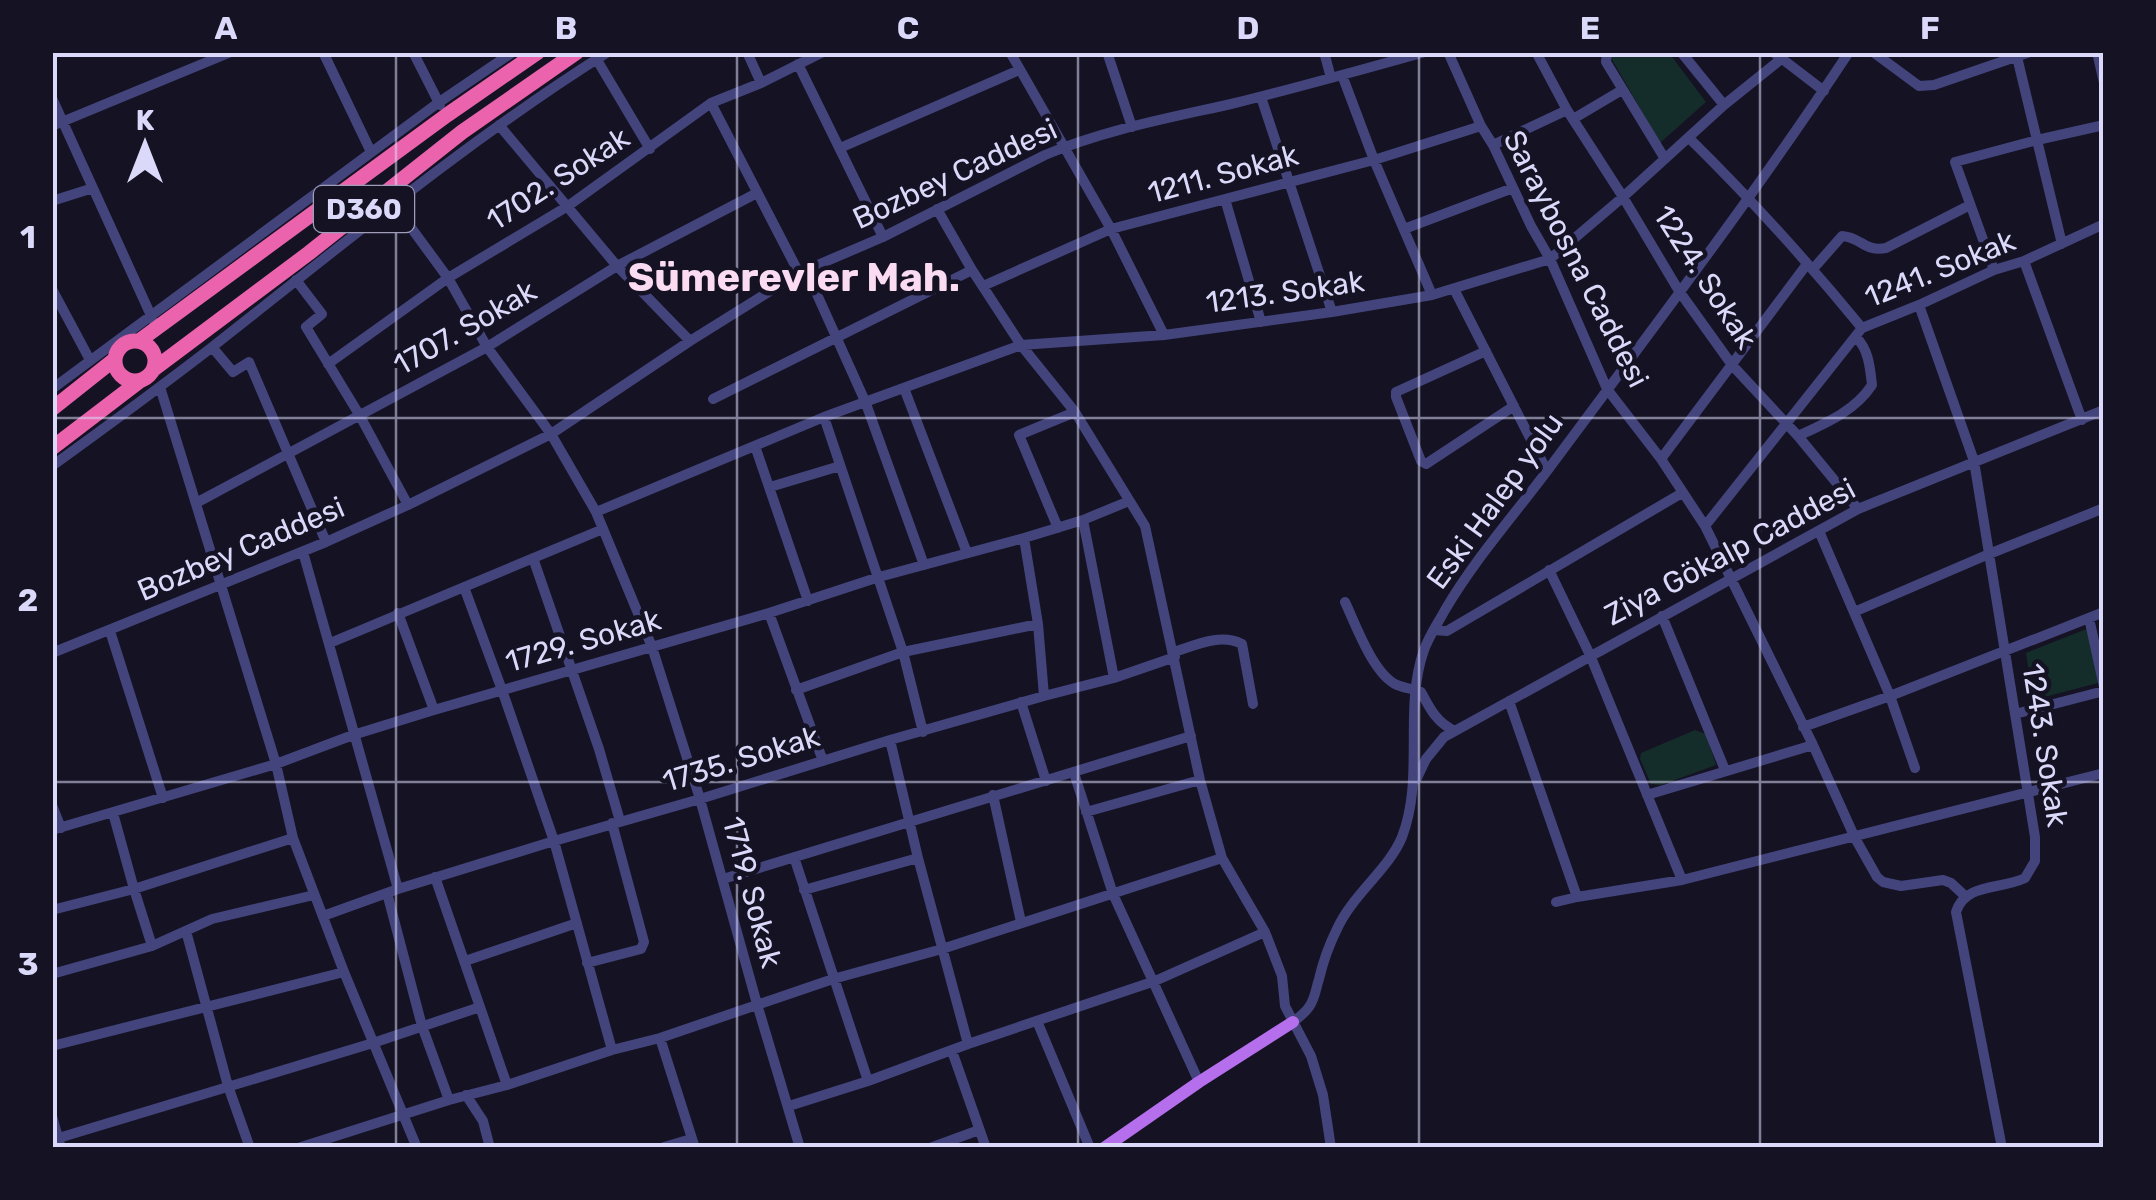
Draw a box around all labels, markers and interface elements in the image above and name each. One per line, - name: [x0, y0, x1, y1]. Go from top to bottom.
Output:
- text: A: [215, 9, 238, 47]
- text: B: [555, 9, 577, 47]
- text: C: [897, 9, 919, 47]
- text: D: [1237, 9, 1259, 47]
- text: E: [1580, 9, 1600, 47]
- text: F: [1920, 9, 1940, 47]
- north arrow: [95, 95, 195, 195]
- text: K: [136, 104, 155, 137]
- street label: Bozbey Caddesi: [847, 111, 1063, 237]
- street label: 1702. Sokak: [480, 119, 637, 238]
- street label: Saraybosna Caddesi: [1496, 125, 1656, 393]
- street label: 1211. Sokak: [1144, 137, 1303, 211]
- road number: D360: [314, 186, 414, 232]
- street label: 1224. Sokak: [1645, 198, 1765, 356]
- text: 1: [20, 218, 36, 256]
- street label: 1241. Sokak: [1860, 222, 2021, 315]
- district label: Sümerevler Mah.: [628, 254, 960, 301]
- street label: 1213. Sokak: [1204, 263, 1367, 321]
- street label: 1707. Sokak: [387, 272, 543, 383]
- street label: Eski Halep yolu: [1419, 406, 1571, 596]
- street label: Ziya Gökalp Caddesi: [1599, 471, 1861, 633]
- street label: Bozbey Caddesi: [132, 489, 350, 609]
- text: 2: [18, 581, 38, 619]
- street label: 1729. Sokak: [501, 602, 665, 680]
- street label: 1243. Sokak: [2014, 661, 2076, 830]
- street label: 1735. Sokak: [658, 718, 824, 800]
- street label: 1719. Sokak: [715, 813, 790, 972]
- text: 3: [17, 945, 39, 983]

